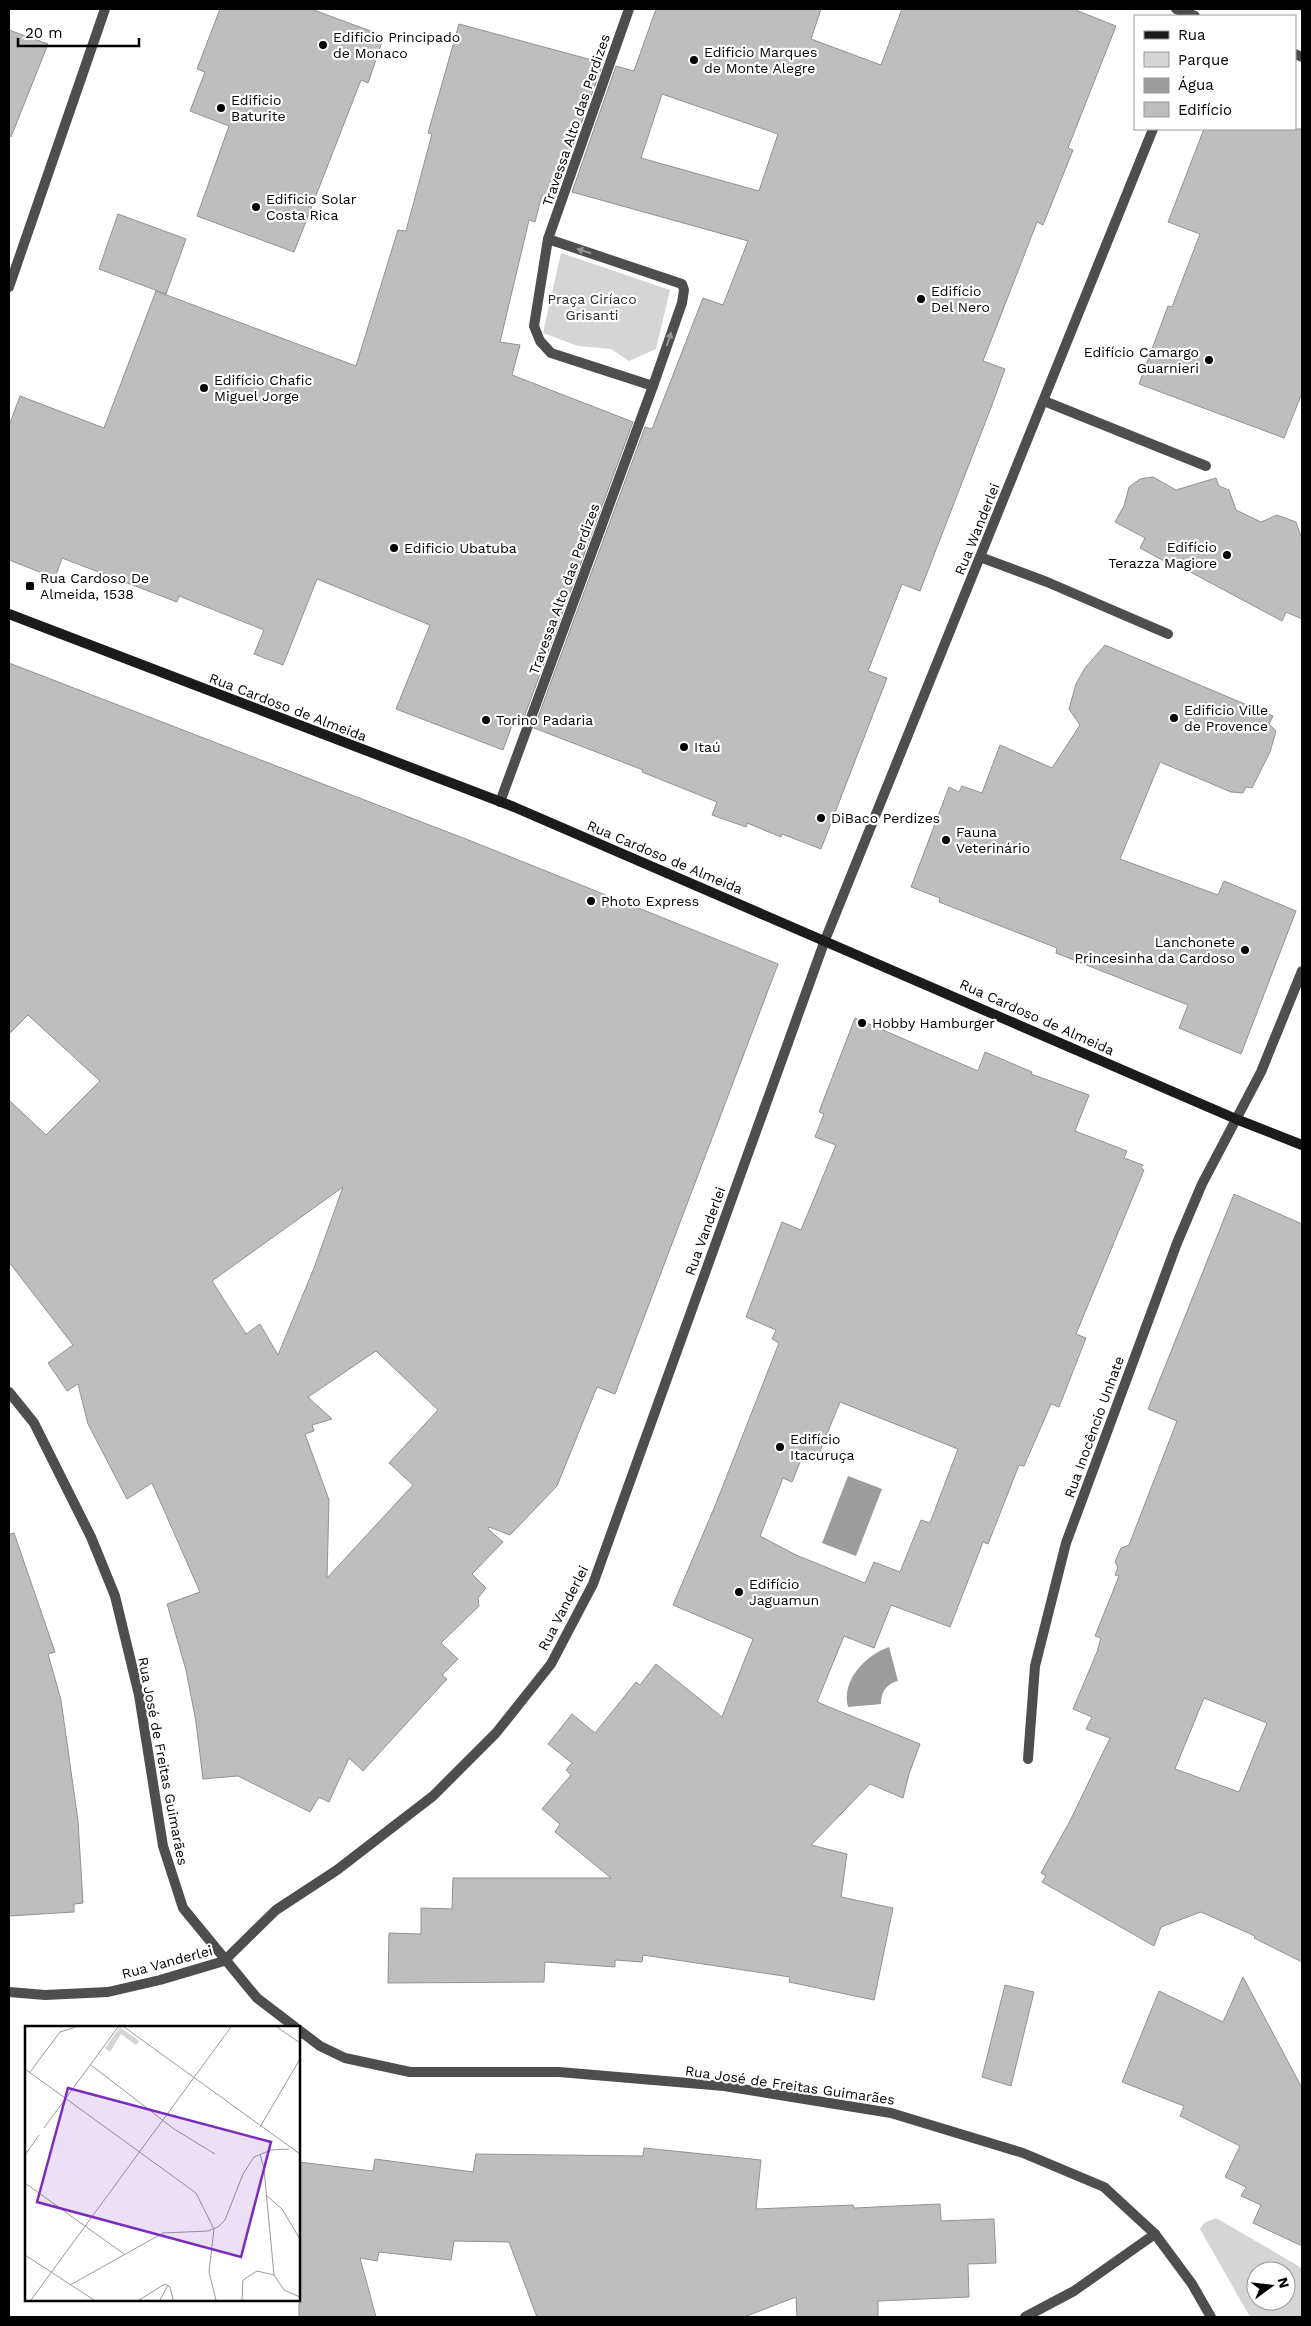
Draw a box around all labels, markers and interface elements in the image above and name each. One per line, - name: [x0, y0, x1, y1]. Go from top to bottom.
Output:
- scale bar: [18, 15, 139, 47]
- legend: [1134, 15, 1296, 130]
- text: 20 m: [25, 24, 63, 42]
- text: Rua: [1178, 26, 1206, 44]
- place label: Edificio Principado de Monaco: [333, 29, 460, 61]
- street label: Travessa Alto das Perdizes: [539, 32, 613, 208]
- marker: Edificio Principado de Monaco: [317, 39, 329, 51]
- place label: Edificio Marques de Monte Alegre: [704, 44, 817, 76]
- text: Parque: [1178, 51, 1229, 69]
- marker: Edificio Marques de Monte Alegre: [688, 54, 700, 66]
- text: Água: [1178, 76, 1214, 94]
- place label: Edificio Baturite: [231, 92, 286, 124]
- text: Edifício: [1178, 101, 1232, 119]
- marker: Edificio Baturite: [215, 102, 227, 114]
- place label: Edificio Solar Costa Rica: [266, 191, 357, 223]
- marker: Edificio Solar Costa Rica: [250, 201, 262, 213]
- one-way arrow: [576, 246, 591, 254]
- place label: Edifício Del Nero: [931, 283, 990, 315]
- park label: Praça Ciríaco Grisanti: [547, 291, 637, 323]
- marker: Edifício Del Nero: [915, 293, 927, 305]
- one-way arrow: [666, 332, 673, 347]
- place label: Edifício Camargo Guarnieri: [1084, 344, 1199, 376]
- marker: Edifício Camargo Guarnieri: [1203, 354, 1215, 366]
- place label: Edifício Chafic Miguel Jorge: [214, 372, 312, 404]
- marker: Edifício Chafic Miguel Jorge: [198, 382, 210, 394]
- street label: Rua Wanderlei: [951, 481, 1003, 577]
- street label: Travessa Alto das Perdizes: [526, 501, 602, 677]
- place label: Edifício Terazza Magiore: [1108, 539, 1217, 571]
- place label: Edificio Ubatuba: [404, 540, 517, 556]
- marker: Edificio Ubatuba: [388, 542, 400, 554]
- marker: Edifício Terazza Magiore: [1221, 549, 1233, 561]
- place label: Rua Cardoso De Almeida, 1538: [40, 570, 149, 602]
- marker: Rua Cardoso De Almeida, 1538: [24, 580, 36, 592]
- street label: Rua Cardoso de Almeida: [207, 670, 369, 744]
- place label: Edificio Ville de Provence: [1184, 702, 1268, 734]
- place label: Torino Padaria: [496, 712, 593, 728]
- marker: Edificio Ville de Provence: [1168, 712, 1180, 724]
- marker: Torino Padaria: [480, 714, 492, 726]
- place label: Itaú: [694, 739, 721, 755]
- marker: Itaú: [678, 741, 690, 753]
- place label: DiBaco Perdizes: [831, 810, 940, 826]
- marker: DiBaco Perdizes: [815, 812, 827, 824]
- street label: Rua Cardoso de Almeida: [585, 817, 745, 897]
- place label: Fauna Veterinário: [956, 824, 1030, 856]
- marker: Fauna Veterinário: [940, 834, 952, 846]
- place label: Photo Express: [601, 893, 699, 909]
- marker: Photo Express: [585, 895, 597, 907]
- place label: Lanchonete Princesinha da Cardoso: [1075, 934, 1235, 966]
- marker: Lanchonete Princesinha da Cardoso: [1239, 944, 1251, 956]
- street label: Rua Cardoso de Almeida: [957, 976, 1117, 1058]
- place label: Hobby Hamburger: [872, 1015, 995, 1031]
- marker: Hobby Hamburger: [856, 1017, 868, 1029]
- street label: Rua Vanderlei: [682, 1184, 728, 1278]
- street label: Rua Inocêncio Unhate: [1061, 1354, 1127, 1500]
- place label: Edifício Itacuruça: [790, 1431, 855, 1463]
- marker: Edifício Itacuruça: [774, 1441, 786, 1453]
- street label: Rua Vanderlei: [535, 1563, 591, 1653]
- place label: Edifício Jaguamun: [749, 1576, 819, 1608]
- marker: Edifício Jaguamun: [733, 1586, 745, 1598]
- street label: Rua José de Freitas Guimarães: [135, 1656, 191, 1866]
- street label: Rua Vanderlei: [120, 1942, 214, 1982]
- inset map: [25, 2026, 300, 2301]
- street label: Rua José de Freitas Guimarães: [684, 2062, 896, 2108]
- north arrow: [1246, 2261, 1296, 2311]
- text: N: [1274, 2276, 1293, 2290]

